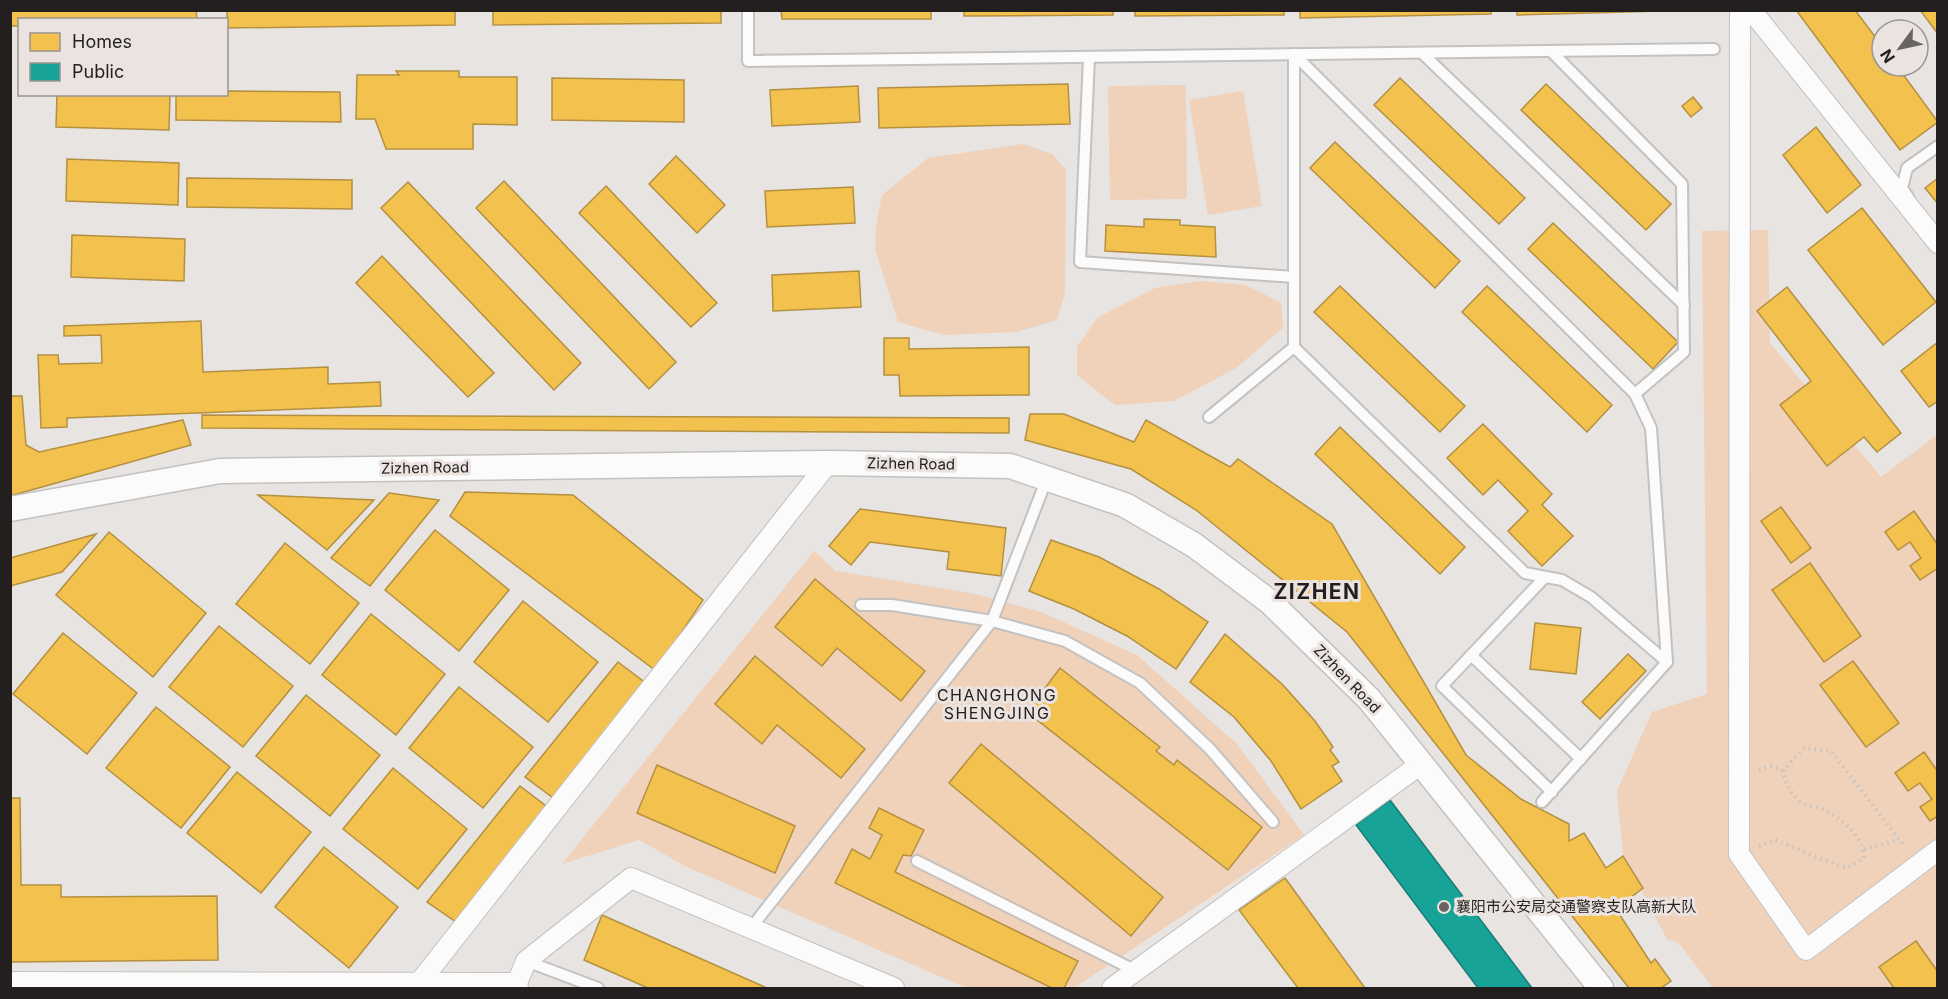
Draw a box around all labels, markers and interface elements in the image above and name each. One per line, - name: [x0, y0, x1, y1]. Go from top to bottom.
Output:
- legend: [18, 18, 228, 96]
- north arrow: [1870, 18, 1930, 78]
- text: Homes: [72, 31, 132, 52]
- text: N: [1876, 46, 1899, 67]
- text: Public: [72, 61, 124, 82]
- street label: Zizhen Road: [867, 453, 955, 474]
- street label: Zizhen Road: [381, 457, 469, 478]
- district label: ZIZHEN: [1273, 579, 1361, 604]
- street label: Zizhen Road: [1310, 640, 1385, 717]
- district label: CHANGHONG SHENGJING: [937, 685, 1057, 723]
- place label: 襄阳市公安局交通警察支队高新大队: [1456, 897, 1696, 916]
- marker: 襄阳市公安局交通警察支队高新大队: [1437, 900, 1451, 914]

